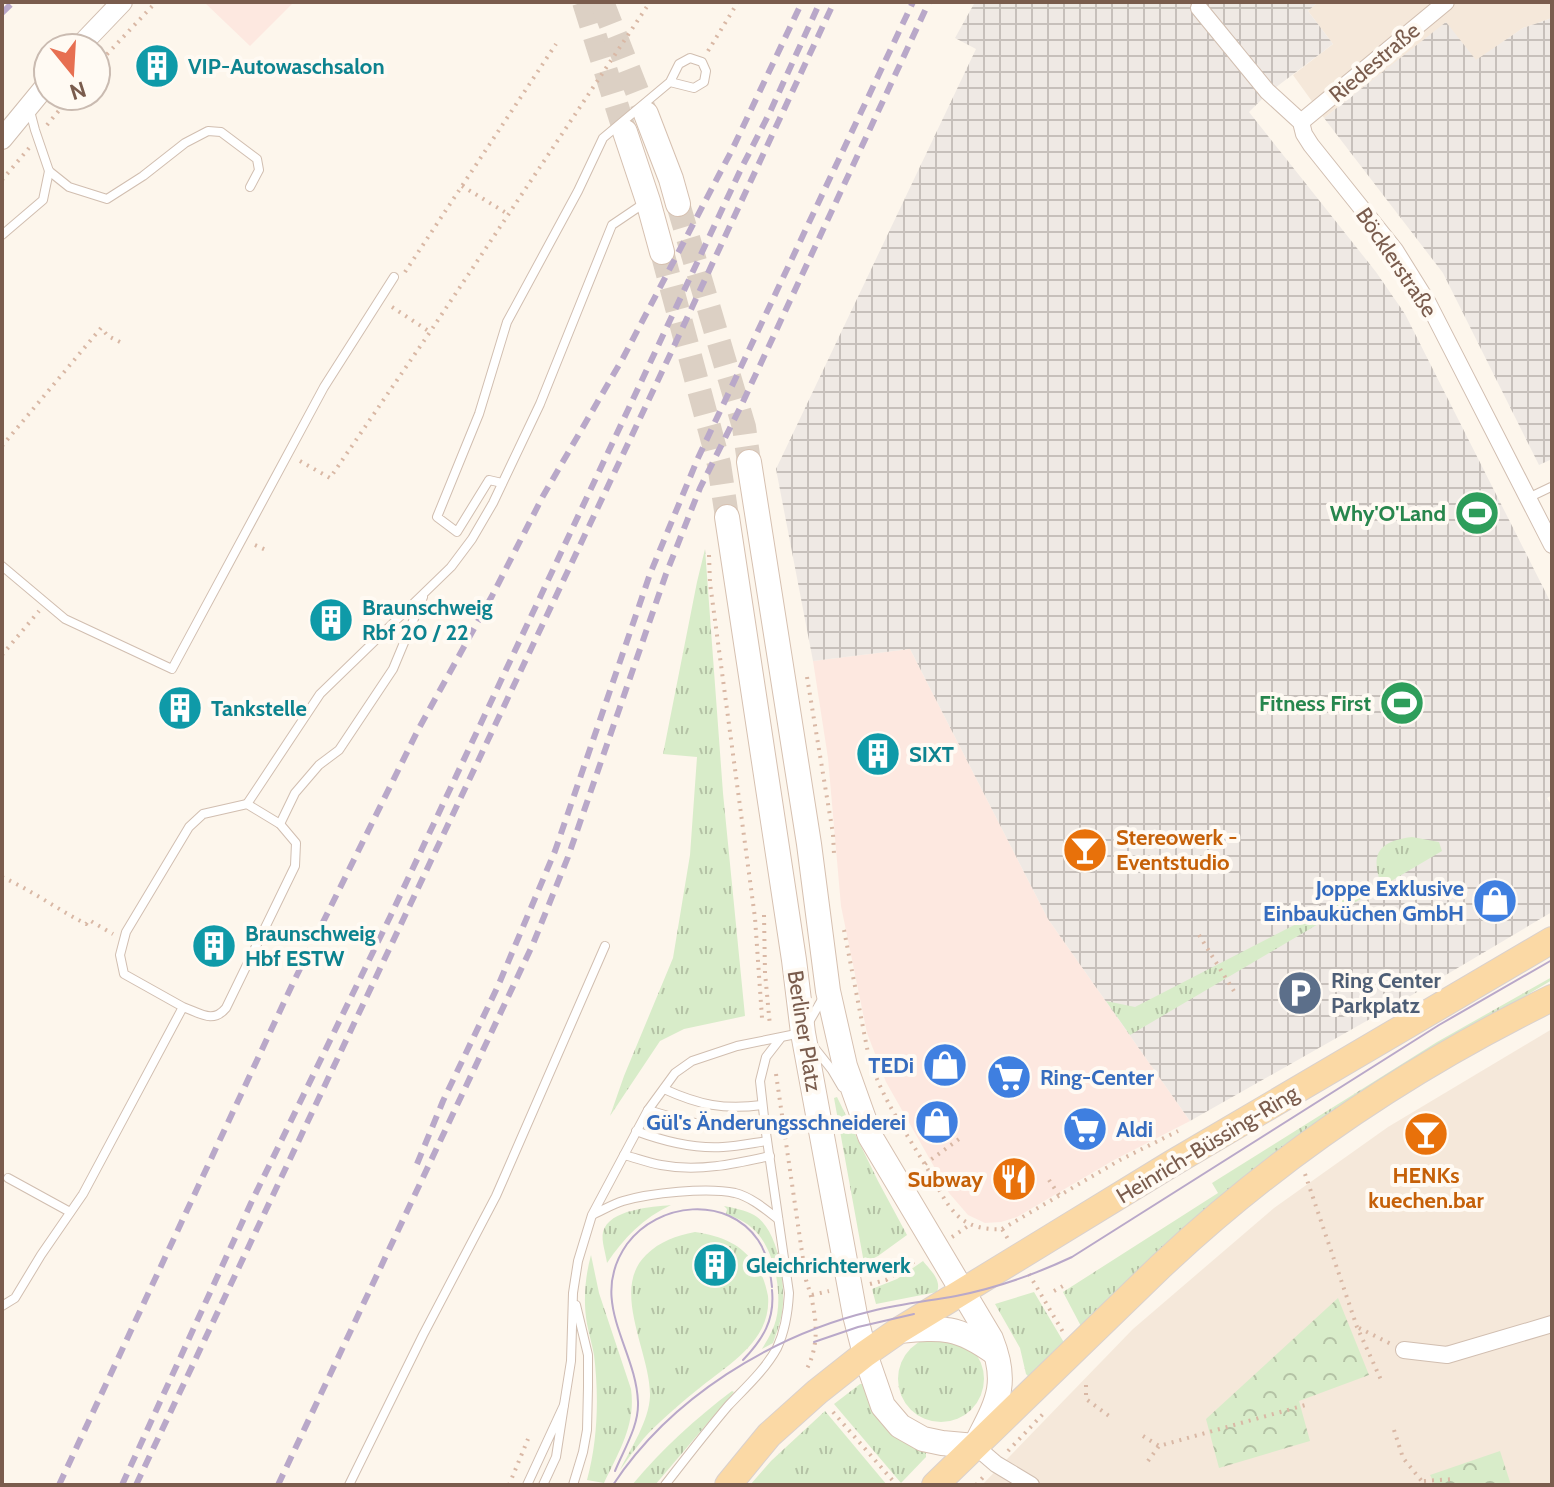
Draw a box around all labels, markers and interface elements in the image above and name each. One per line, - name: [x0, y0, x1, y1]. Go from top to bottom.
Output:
- street label: Riedestraße: [1323, 17, 1425, 108]
- north arrow: [32, 32, 112, 112]
- building icon: VIP-Autowaschsalon: [133, 42, 181, 90]
- place label: VIP-Autowaschsalon: [188, 53, 385, 80]
- text: N: [66, 75, 90, 106]
- street label: Böcklerstraße: [1350, 202, 1443, 322]
- sports icon: Why'O'Land: [1453, 489, 1501, 537]
- place label: Why'O'Land: [1330, 500, 1446, 527]
- place label: Braunschweig Rbf 20 / 22: [362, 594, 493, 646]
- building icon: Braunschweig Rbf 20 / 22: [307, 596, 355, 644]
- sports icon: Fitness First: [1378, 679, 1426, 727]
- building icon: Tankstelle: [156, 684, 204, 732]
- place label: Fitness First: [1259, 690, 1371, 717]
- place label: Tankstelle: [211, 695, 307, 722]
- building icon: SIXT: [854, 730, 902, 778]
- place label: SIXT: [909, 741, 954, 768]
- place label: Stereowerk - Eventstudio: [1116, 824, 1237, 876]
- bar icon: Stereowerk - Eventstudio: [1061, 826, 1109, 874]
- place label: Joppe Exklusive Einbauküchen GmbH: [1263, 875, 1464, 927]
- shop icon: Joppe Exklusive Einbauküchen GmbH: [1471, 877, 1519, 925]
- place label: Braunschweig Hbf ESTW: [245, 920, 376, 972]
- building icon: Braunschweig Hbf ESTW: [190, 922, 238, 970]
- place label: Ring Center Parkplatz: [1331, 967, 1441, 1019]
- street label: Berliner Platz: [782, 968, 827, 1094]
- parking icon: Ring Center Parkplatz: [1276, 969, 1324, 1017]
- shop icon: TEDi: [921, 1041, 969, 1089]
- place label: TEDi: [868, 1052, 914, 1079]
- supermarket icon: Ring-Center: [985, 1053, 1033, 1101]
- place label: Ring-Center: [1040, 1064, 1155, 1091]
- street label: Heinrich-Büssing-Ring: [1111, 1079, 1304, 1209]
- shop icon: Gül's Änderungsschneiderei: [913, 1098, 961, 1146]
- supermarket icon: Aldi: [1061, 1105, 1109, 1153]
- place label: Gül's Änderungsschneiderei: [646, 1109, 906, 1136]
- bar icon: HENKs kuechen.bar: [1402, 1110, 1450, 1158]
- place label: Aldi: [1116, 1116, 1153, 1143]
- restaurant icon: Subway: [990, 1155, 1038, 1203]
- place label: HENKs kuechen.bar: [1368, 1162, 1484, 1214]
- place label: Subway: [908, 1166, 983, 1193]
- building icon: Gleichrichterwerk: [691, 1241, 739, 1289]
- place label: Gleichrichterwerk: [746, 1252, 911, 1279]

